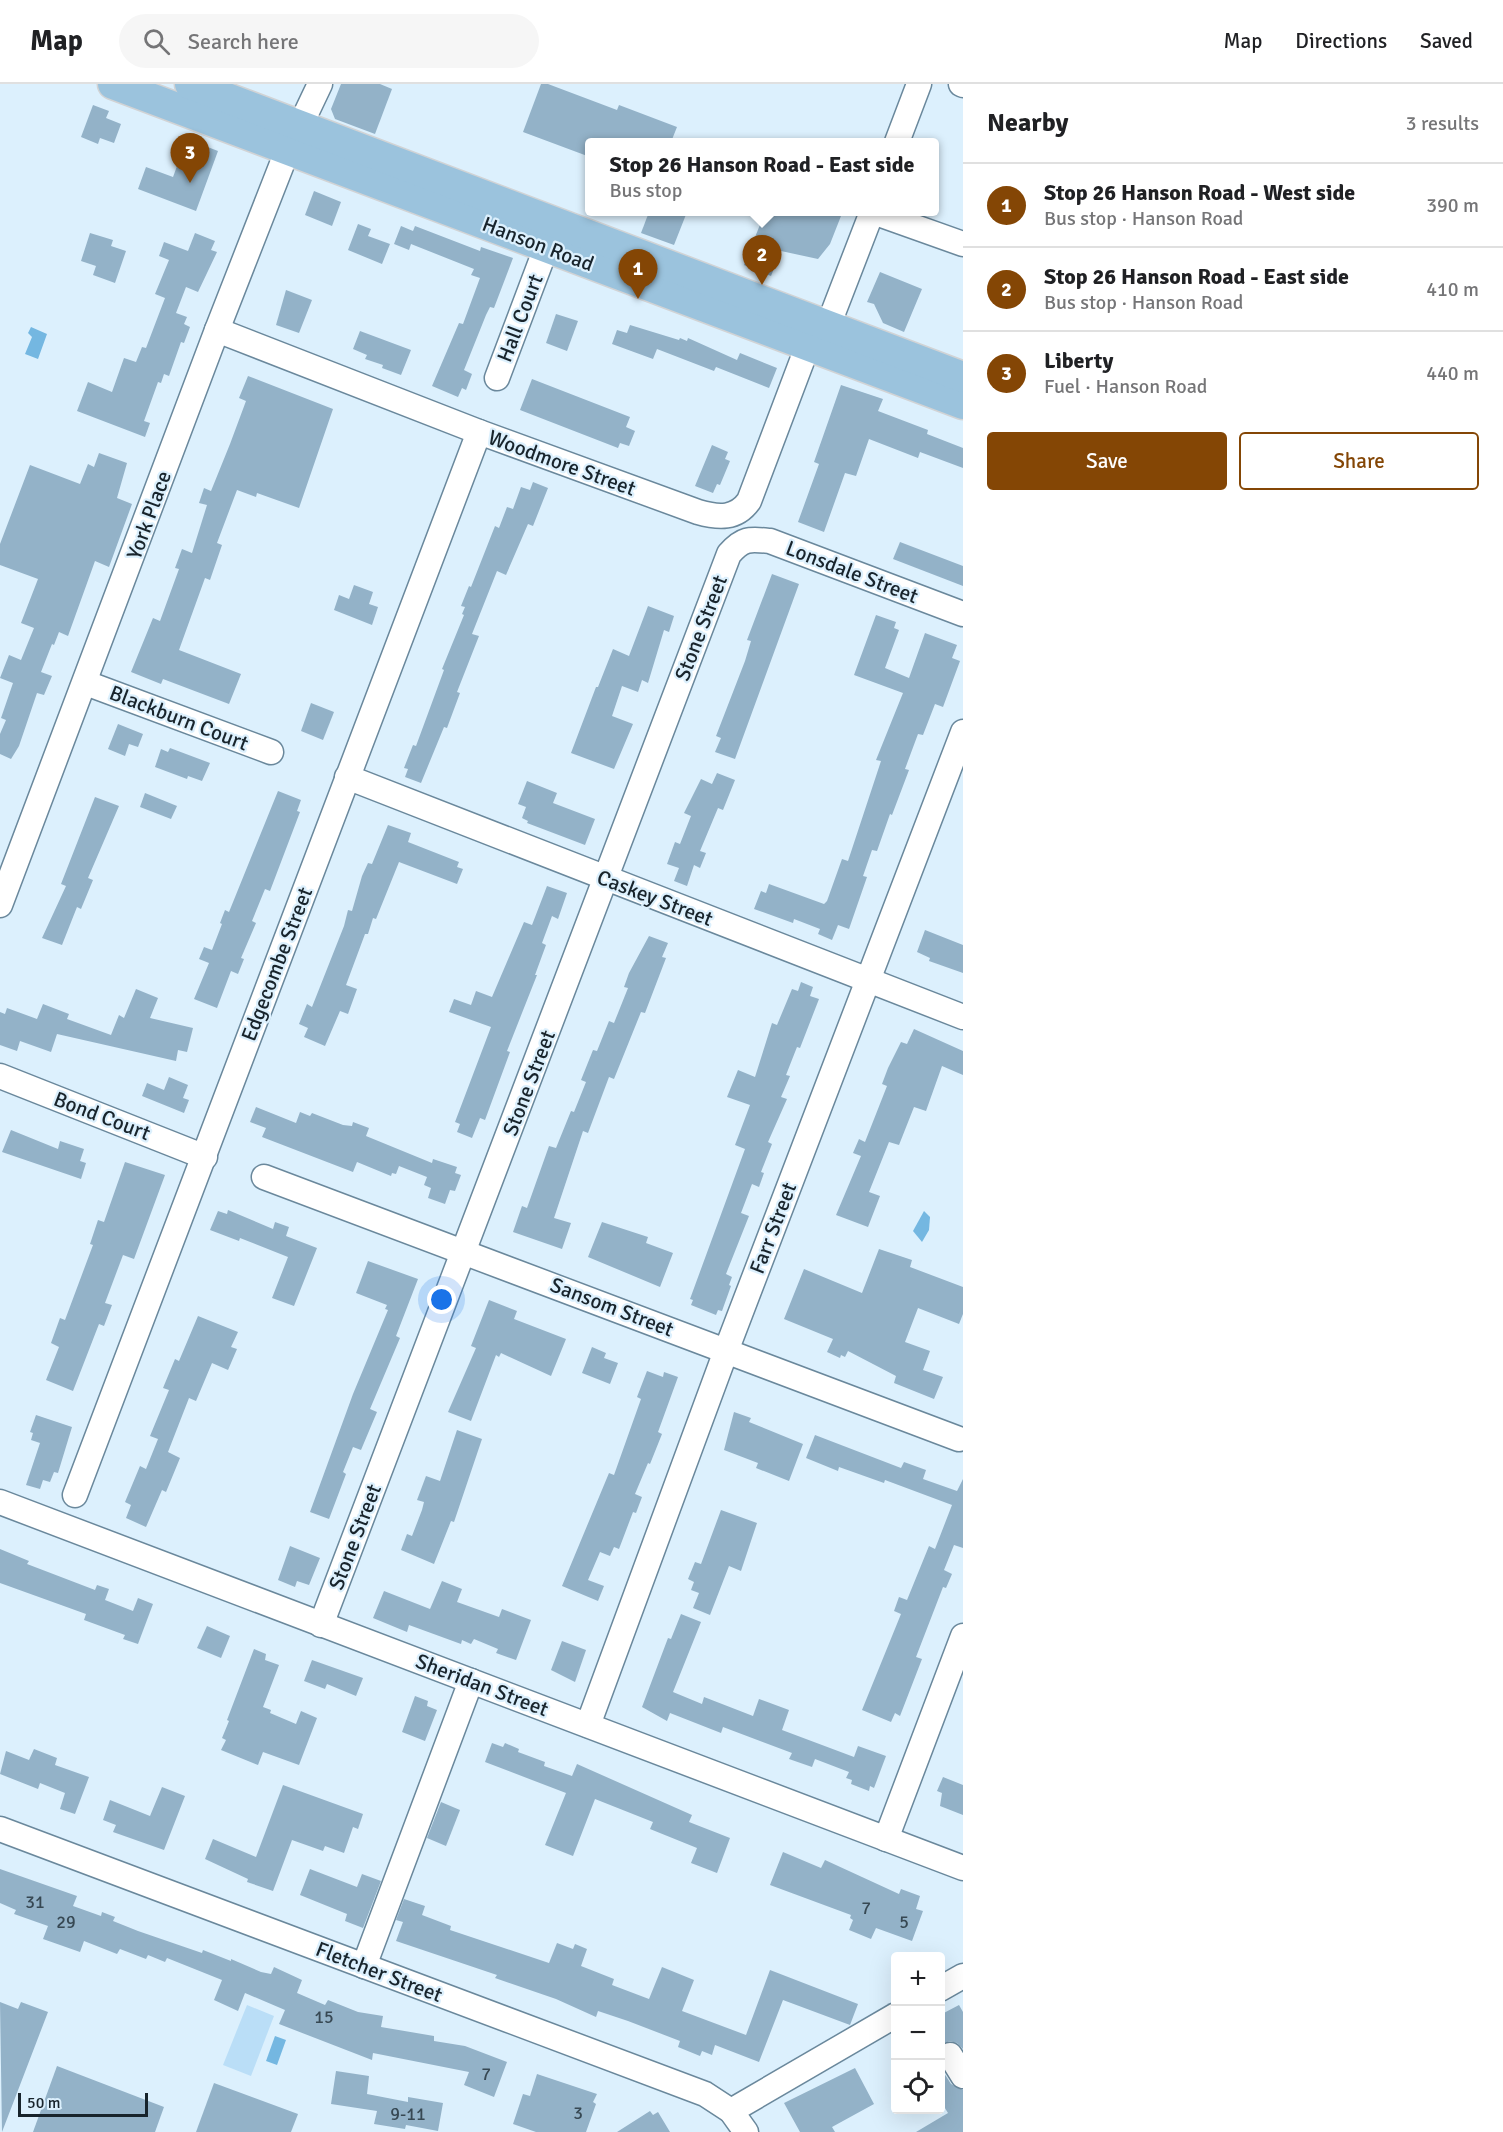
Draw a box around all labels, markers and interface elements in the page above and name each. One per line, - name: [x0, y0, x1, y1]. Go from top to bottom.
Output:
- search box: [119, 14, 539, 68]
- text: Map: [30, 24, 83, 58]
- icon: search: [140, 25, 173, 58]
- text: Search here: [188, 28, 299, 55]
- text: Map: [1224, 28, 1262, 54]
- text: Directions: [1295, 28, 1387, 54]
- text: Saved: [1420, 28, 1473, 54]
- text: Nearby: [987, 107, 1068, 139]
- text: 3 results: [1406, 111, 1479, 136]
- pin: 3: [170, 134, 210, 183]
- popup: [585, 138, 939, 216]
- text: Stop 26 Hanson Road - East side: [609, 151, 915, 178]
- text: Bus stop: [609, 178, 682, 203]
- text: Stop 26 Hanson Road - West side: [1044, 179, 1355, 206]
- text: 1: [1001, 193, 1012, 218]
- text: 390 m: [1426, 193, 1479, 218]
- text: Bus stop · Hanson Road: [1044, 206, 1243, 231]
- street label: Hanson Road: [479, 211, 597, 277]
- pin: 2: [742, 236, 782, 285]
- pin: 1: [618, 250, 658, 299]
- text: Stop 26 Hanson Road - East side: [1044, 263, 1349, 290]
- street label: Hall Court: [491, 270, 549, 366]
- text: 2: [1001, 277, 1012, 302]
- text: 410 m: [1426, 277, 1479, 302]
- text: Bus stop · Hanson Road: [1044, 290, 1243, 315]
- text: Liberty: [1044, 347, 1113, 374]
- text: 3: [1001, 361, 1012, 386]
- text: 440 m: [1426, 361, 1479, 386]
- text: Fuel · Hanson Road: [1044, 374, 1207, 399]
- street label: Woodmore Street: [485, 424, 639, 502]
- button: Save: [987, 432, 1227, 490]
- button: Share: [1239, 432, 1479, 490]
- street label: York Place: [121, 467, 177, 563]
- street label: Lonsdale Street: [782, 535, 922, 609]
- street label: Stone Street: [669, 572, 733, 684]
- street label: Blackburn Court: [106, 680, 252, 756]
- street label: Caskey Street: [593, 864, 717, 932]
- street label: Edgecombe Street: [236, 883, 318, 1045]
- street label: Stone Street: [497, 1027, 561, 1139]
- street label: Bond Court: [50, 1086, 154, 1146]
- street label: Farr Street: [744, 1179, 802, 1277]
- street label: Sansom Street: [547, 1272, 677, 1342]
- your location: [427, 1285, 456, 1314]
- street label: Stone Street: [323, 1481, 387, 1593]
- street label: Sheridan Street: [412, 1648, 552, 1722]
- house number: 31: [25, 1891, 45, 1913]
- house number: 7: [861, 1897, 871, 1919]
- house number: 29: [56, 1911, 76, 1933]
- house number: 5: [899, 1911, 909, 1933]
- street label: Fletcher Street: [312, 1936, 446, 2008]
- map controls: [891, 1952, 945, 2114]
- button: +: [891, 1952, 945, 2006]
- house number: 15: [314, 2006, 334, 2028]
- button: −: [891, 2006, 945, 2060]
- button: locate: [891, 2060, 945, 2114]
- house number: 7: [481, 2063, 491, 2085]
- scale bar: [18, 2090, 148, 2118]
- text: 50 m: [27, 2093, 61, 2113]
- house number: 3: [573, 2102, 583, 2124]
- house number: 9-11: [390, 2103, 426, 2125]

